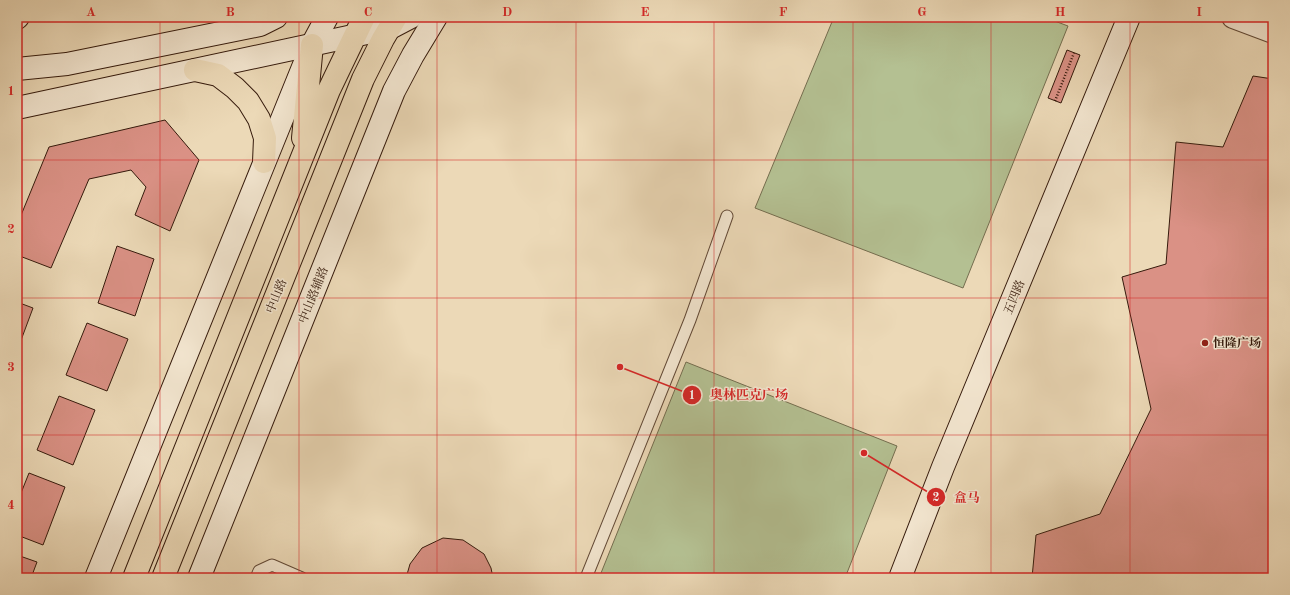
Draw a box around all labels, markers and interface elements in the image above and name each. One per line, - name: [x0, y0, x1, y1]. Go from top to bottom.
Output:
- text: A: [86, 6, 96, 19]
- text: B: [225, 6, 235, 19]
- text: C: [364, 6, 372, 19]
- text: D: [502, 6, 512, 19]
- text: E: [641, 6, 650, 19]
- text: F: [779, 6, 788, 19]
- text: G: [917, 6, 927, 19]
- text: H: [1055, 6, 1066, 19]
- text: I: [1196, 6, 1202, 19]
- text: 1: [7, 85, 15, 98]
- text: 2: [7, 223, 15, 236]
- street label: 中山路辅路: [295, 265, 331, 325]
- street label: 中山路: [263, 277, 289, 315]
- street label: 五四路: [1001, 278, 1027, 316]
- place label: 恒隆广场: [1213, 336, 1261, 350]
- marker: 恒隆广场: [1200, 338, 1210, 348]
- text: 3: [7, 361, 15, 374]
- callout: 奥林匹克广场: [682, 382, 796, 407]
- text: 奥林匹克广场: [710, 387, 788, 402]
- text: 1: [689, 390, 695, 402]
- callout: 盒马: [926, 484, 988, 509]
- text: 盒马: [954, 490, 980, 505]
- text: 2: [933, 492, 940, 504]
- text: 4: [7, 499, 15, 512]

